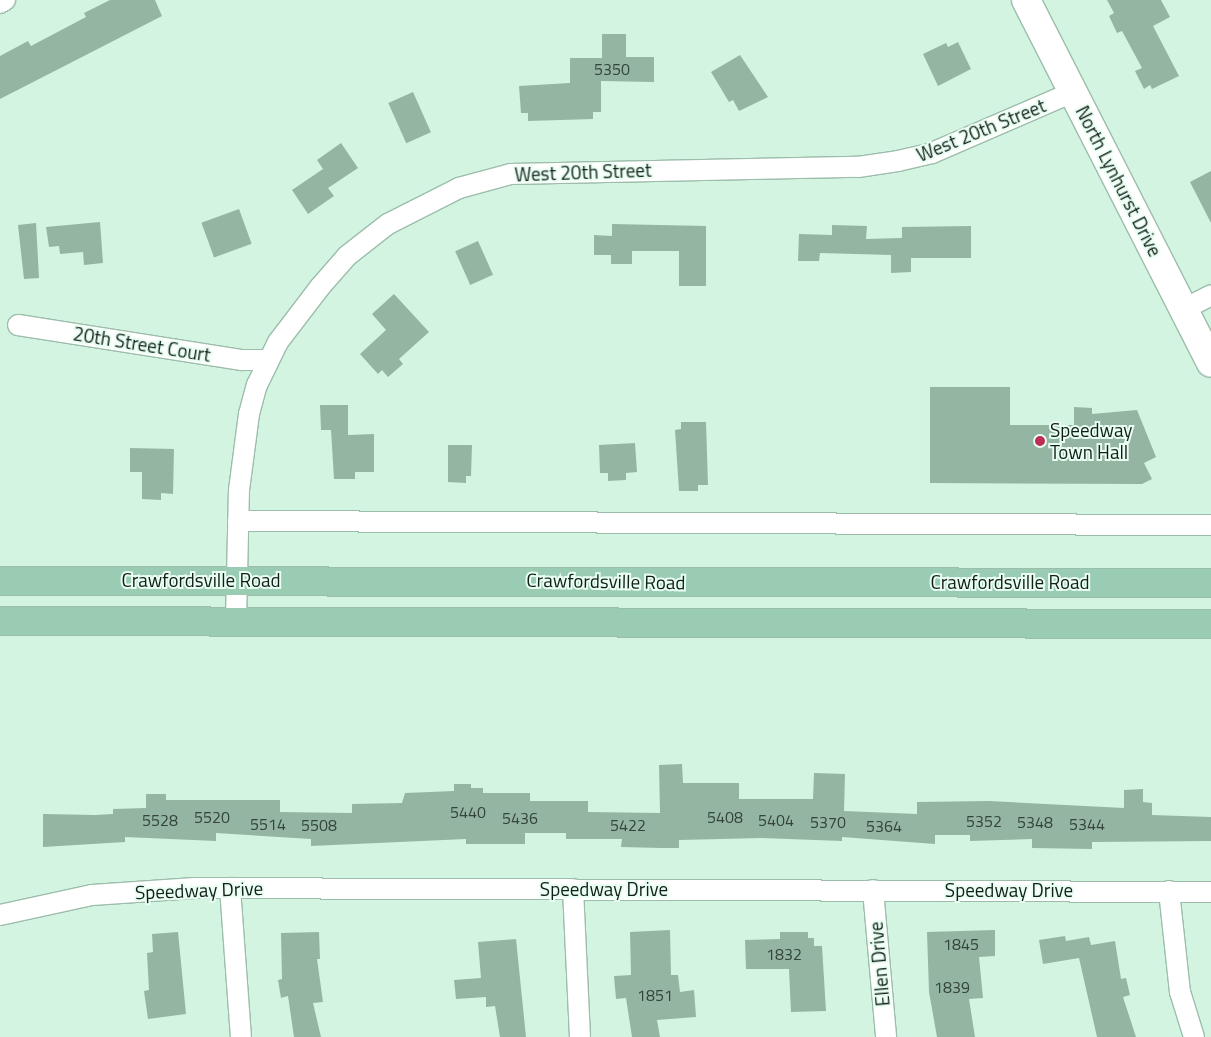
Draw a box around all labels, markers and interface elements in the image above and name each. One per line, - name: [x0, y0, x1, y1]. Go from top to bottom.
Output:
- house number: 5350: [594, 59, 630, 79]
- street label: West 20th Street: [913, 94, 1049, 166]
- street label: North Lynhurst Drive: [1071, 102, 1167, 260]
- street label: West 20th Street: [514, 158, 652, 186]
- street label: 20th Street Court: [72, 322, 212, 366]
- place label: Speedway Town Hall: [1050, 419, 1133, 463]
- marker: Speedway Town Hall: [1034, 435, 1046, 447]
- street label: Crawfordsville Road: [526, 568, 686, 594]
- street label: Crawfordsville Road: [121, 569, 281, 591]
- street label: Crawfordsville Road: [930, 571, 1090, 593]
- house number: 5440: [450, 802, 486, 822]
- house number: 5520: [194, 807, 230, 827]
- house number: 5408: [707, 807, 743, 827]
- house number: 5436: [502, 808, 538, 828]
- house number: 5528: [142, 810, 178, 830]
- house number: 5404: [758, 810, 794, 830]
- house number: 5352: [966, 811, 1002, 831]
- house number: 5370: [810, 812, 846, 832]
- house number: 5348: [1017, 812, 1053, 832]
- house number: 5514: [250, 814, 286, 834]
- house number: 5344: [1069, 814, 1105, 834]
- house number: 5508: [301, 815, 337, 835]
- house number: 5422: [610, 815, 646, 835]
- house number: 5364: [866, 816, 902, 836]
- street label: Speedway Drive: [135, 876, 263, 904]
- street label: Speedway Drive: [540, 878, 668, 900]
- street label: Speedway Drive: [945, 879, 1073, 901]
- street label: Ellen Drive: [864, 921, 894, 1007]
- house number: 1845: [943, 934, 979, 954]
- house number: 1832: [766, 944, 802, 964]
- house number: 1839: [934, 977, 970, 997]
- house number: 1851: [637, 985, 673, 1005]

